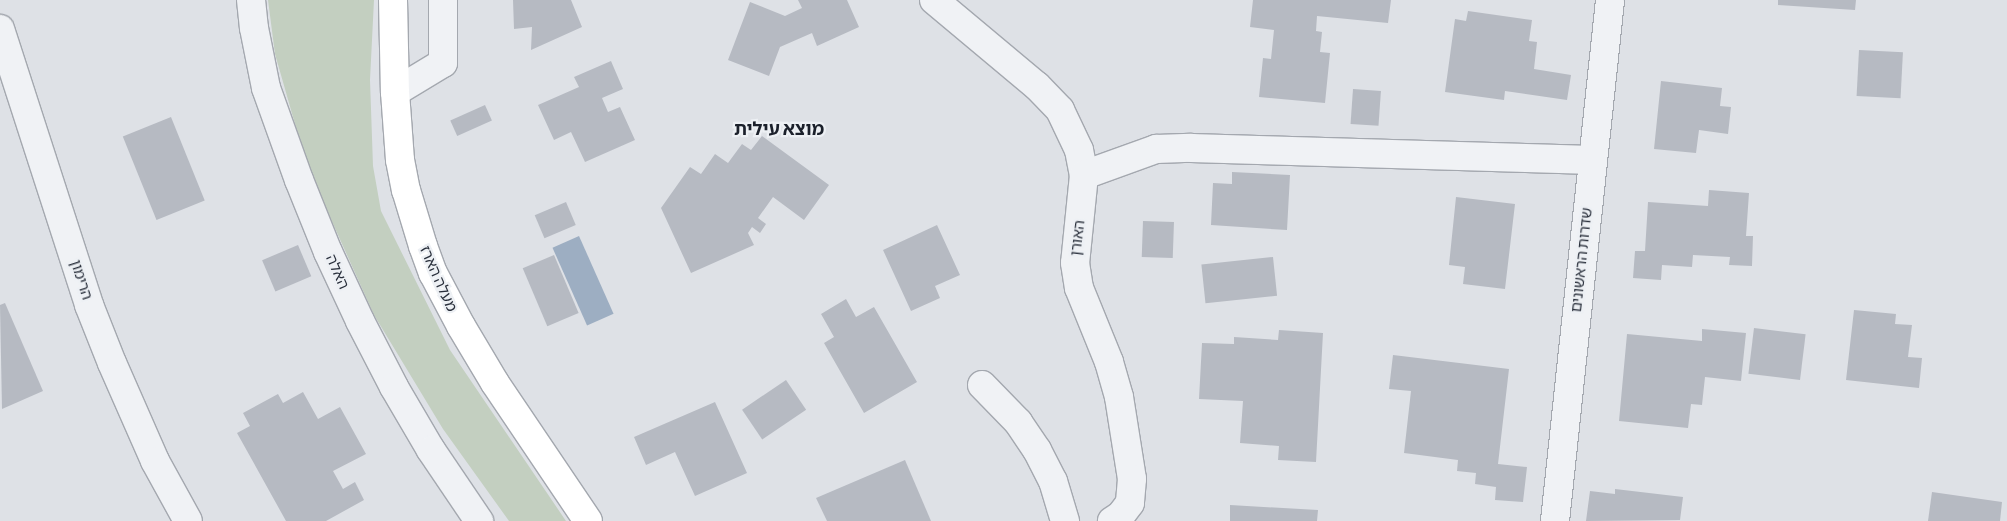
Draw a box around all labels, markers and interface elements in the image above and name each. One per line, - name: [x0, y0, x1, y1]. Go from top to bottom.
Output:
- district label: מוצא עילית: [734, 119, 824, 141]
- street label: שדרות הראשונים: [1568, 207, 1596, 313]
- street label: האורן: [1067, 219, 1089, 257]
- street label: מעלה הארז: [416, 243, 460, 315]
- street label: האלה: [321, 252, 353, 292]
- street label: הרימון: [66, 258, 96, 302]

